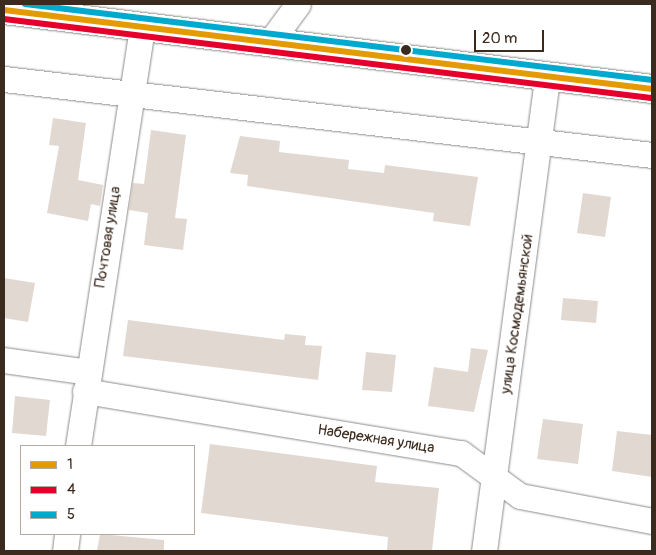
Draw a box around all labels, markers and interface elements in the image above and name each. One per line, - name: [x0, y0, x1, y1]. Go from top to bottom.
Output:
- scale bar: [476, 20, 546, 52]
- text: 20 m: [482, 29, 517, 48]
- unlabelled marker: [401, 45, 411, 55]
- street label: Почтовая улица: [91, 185, 125, 289]
- street label: улица Космодемьянской: [497, 233, 537, 395]
- street label: Набережная улица: [316, 421, 436, 457]
- legend: [20, 445, 195, 535]
- text: 1: [67, 455, 73, 474]
- text: 4: [67, 480, 76, 499]
- text: 5: [67, 505, 75, 524]

